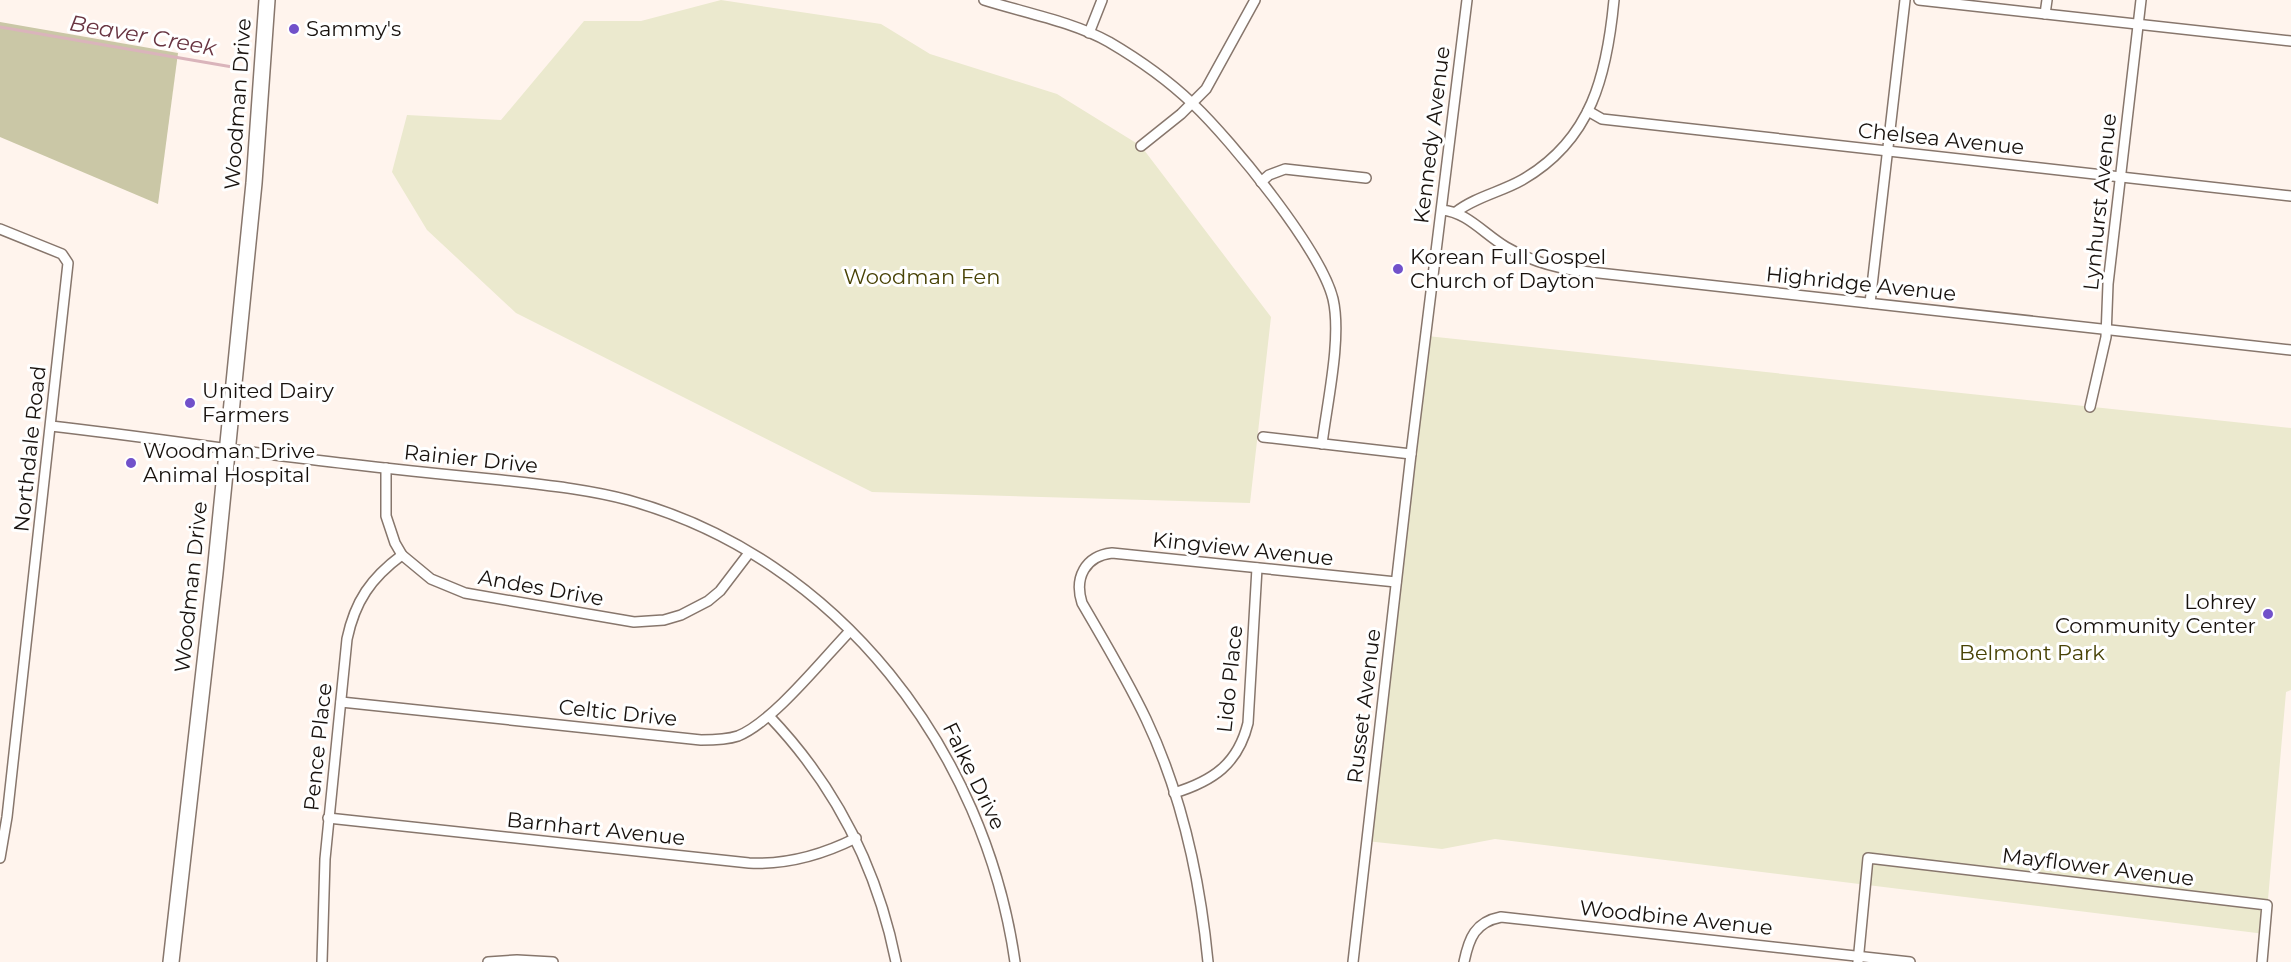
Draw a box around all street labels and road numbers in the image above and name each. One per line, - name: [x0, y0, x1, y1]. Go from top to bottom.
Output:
- street label: Woodman Drive: [219, 17, 256, 191]
- street label: Kennedy Avenue: [1408, 45, 1455, 225]
- street label: Lynhurst Avenue: [2078, 112, 2121, 292]
- street label: Chelsea Avenue: [1857, 117, 2025, 160]
- street label: Highridge Avenue: [1765, 261, 1957, 306]
- street label: Northdale Road: [8, 365, 51, 533]
- street label: Rainier Drive: [403, 439, 539, 478]
- street label: Woodman Drive: [169, 500, 212, 674]
- street label: Kingview Avenue: [1151, 527, 1335, 570]
- street label: Andes Drive: [476, 564, 606, 611]
- street label: Lido Place: [1211, 624, 1248, 734]
- street label: Russet Avenue: [1342, 627, 1385, 785]
- street label: Pence Place: [298, 682, 337, 812]
- street label: Celtic Drive: [558, 694, 679, 731]
- street label: Falke Drive: [938, 718, 1011, 833]
- street label: Barnhart Avenue: [506, 807, 687, 850]
- street label: Mayflower Avenue: [2001, 842, 2195, 891]
- street label: Woodbine Avenue: [1578, 895, 1774, 940]

